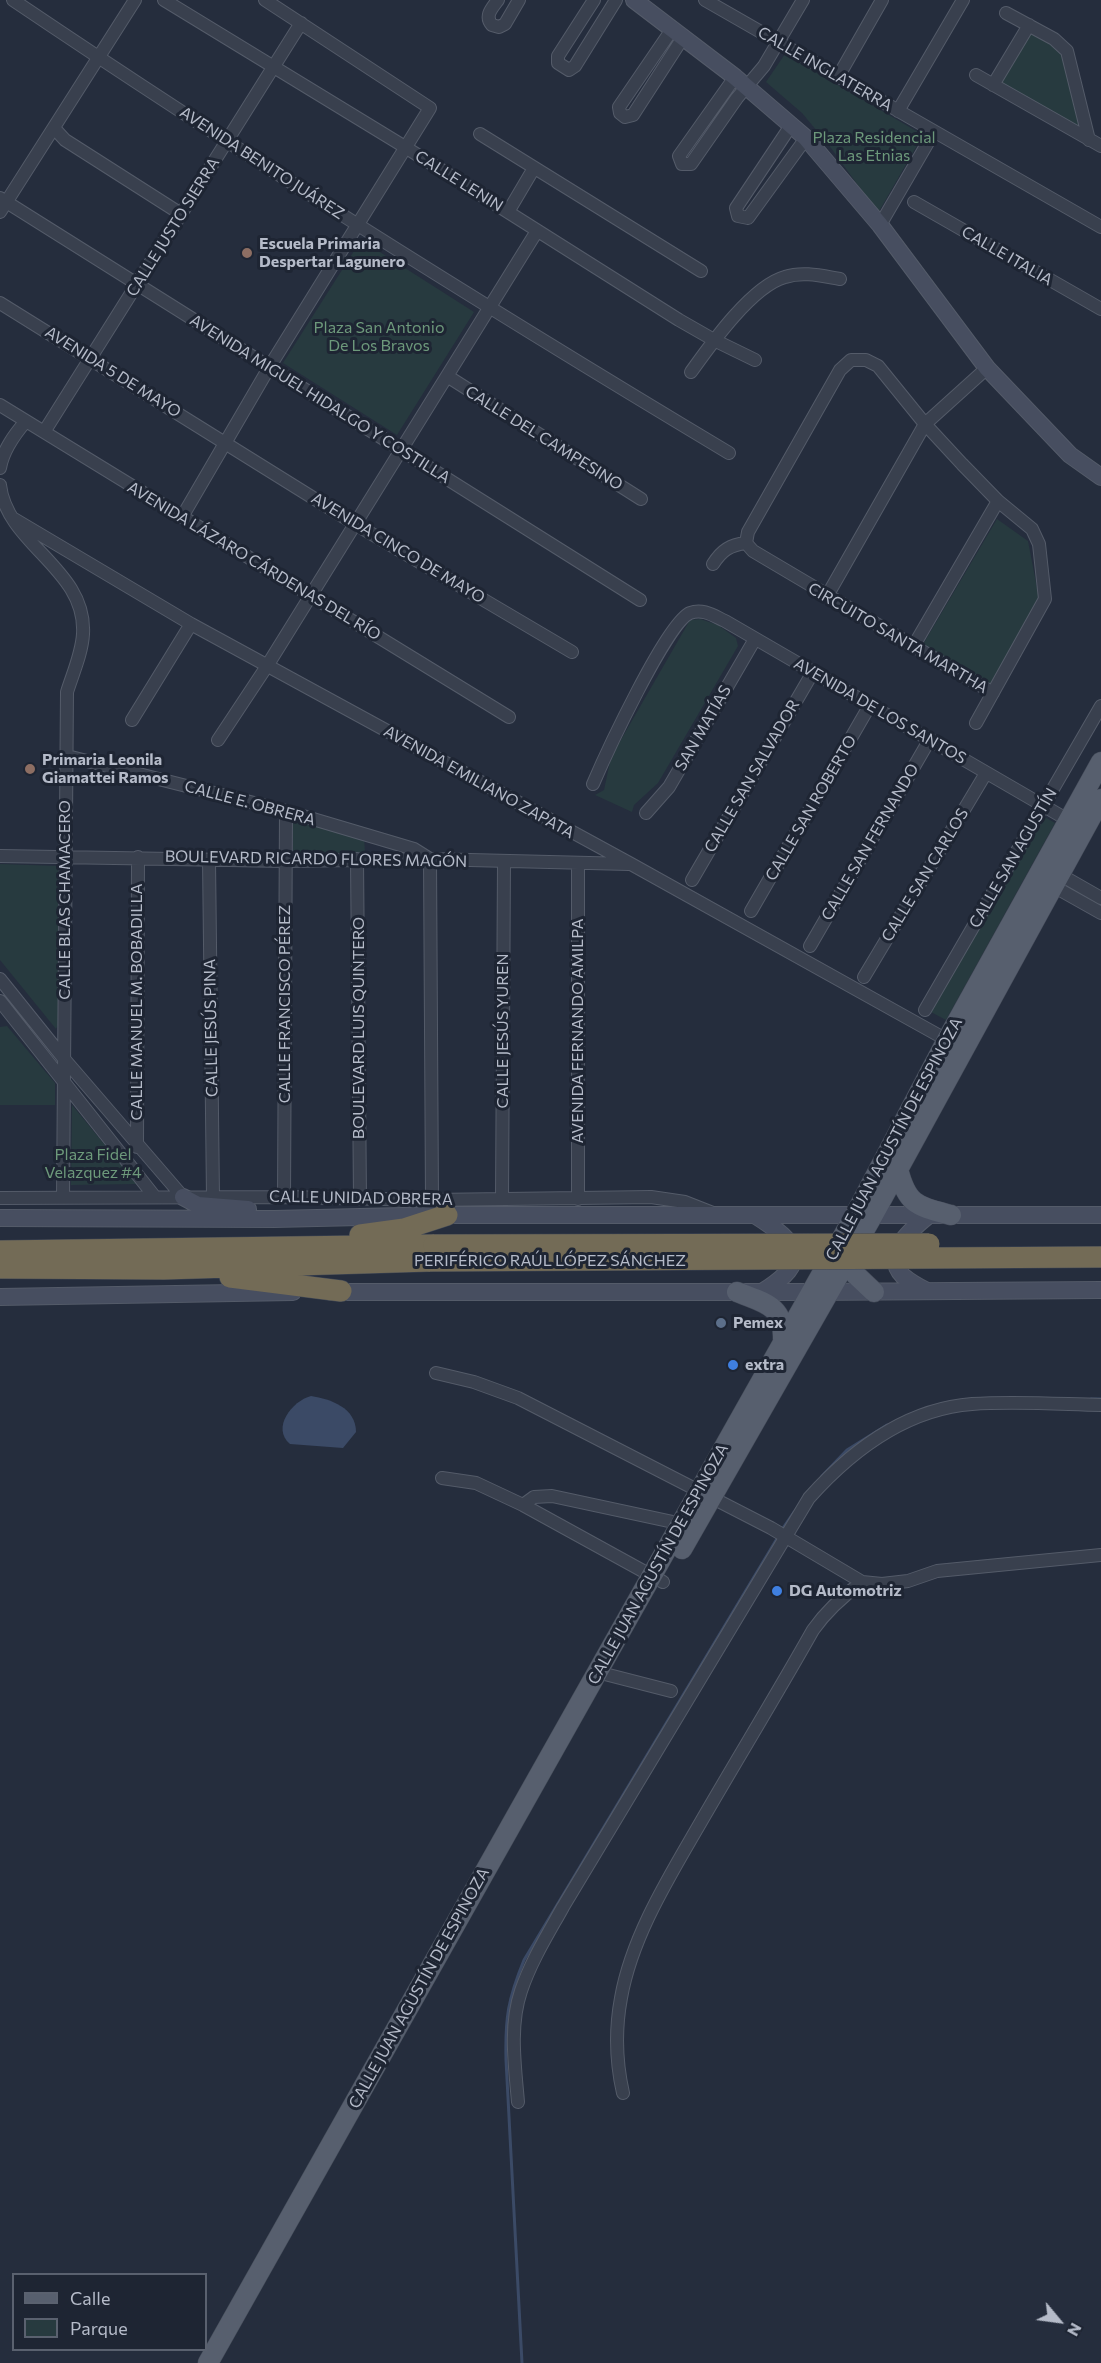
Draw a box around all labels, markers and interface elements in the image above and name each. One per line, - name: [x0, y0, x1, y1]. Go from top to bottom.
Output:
- street label: CALLE INGLATERRA: [754, 23, 896, 115]
- street label: AVENIDA BENITO JUÁREZ: [176, 103, 348, 223]
- park label: Plaza Residencial Las Etnias: [812, 128, 936, 166]
- street label: CALLE LENIN: [411, 146, 507, 216]
- street label: CALLE JUSTO SIERRA: [122, 154, 224, 300]
- street label: CALLE ITALIA: [958, 222, 1056, 290]
- place label: Escuela Primaria Despertar Lagunero: [259, 234, 405, 272]
- marker: Escuela Primaria Despertar Lagunero: [240, 246, 254, 260]
- street label: AVENIDA MIGUEL HIDALGO Y COSTILLA: [186, 310, 454, 488]
- park label: Plaza San Antonio De Los Bravos: [314, 318, 444, 356]
- street label: AVENIDA 5 DE MAYO: [41, 322, 185, 422]
- street label: CALLE DEL CAMPESINO: [462, 382, 626, 494]
- street label: AVENIDA LÁZARO CÁRDENAS DEL RÍO: [124, 478, 384, 644]
- street label: AVENIDA CINCO DE MAYO: [308, 489, 488, 607]
- street label: CIRCUITO SANTA MARTHA: [805, 579, 991, 697]
- street label: AVENIDA DE LOS SANTOS: [790, 654, 970, 768]
- street label: SAN MATÍAS: [671, 682, 735, 774]
- street label: CALLE SAN SALVADOR: [700, 696, 804, 856]
- street label: AVENIDA EMILIANO ZAPATA: [380, 721, 578, 843]
- street label: CALLE SAN ROBERTO: [761, 732, 861, 884]
- place label: Primaria Leonila Giamattei Ramos: [42, 750, 169, 788]
- street label: CALLE SAN FERNANDO: [817, 760, 923, 924]
- marker: Primaria Leonila Giamattei Ramos: [23, 762, 37, 776]
- street label: CALLE E. OBRERA: [183, 776, 317, 830]
- street label: CALLE SAN AGUSTÍN: [965, 785, 1061, 931]
- street label: CALLE BLAS CHAMACERO: [55, 800, 75, 1000]
- street label: CALLE SAN CARLOS: [878, 805, 972, 945]
- street label: BOULEVARD RICARDO FLORES MAGÓN: [165, 847, 467, 871]
- street label: CALLE MANUEL M. BOBADILLA: [127, 883, 147, 1121]
- street label: CALLE FRANCISCO PÉREZ: [275, 905, 295, 1103]
- street label: BOULEVARD LUIS QUINTERO: [349, 917, 369, 1139]
- street label: AVENIDA FERNANDO AMILPA: [568, 918, 588, 1144]
- street label: CALLE JESÚS YUREN: [493, 954, 513, 1108]
- street label: CALLE JESÚS PINA: [200, 959, 222, 1097]
- street label: CALLE JUAN AGUSTÍN DE ESPINOZA: [822, 1014, 966, 1264]
- park label: Plaza Fidel Velazquez #4: [45, 1145, 141, 1183]
- street label: CALLE UNIDAD OBRERA: [269, 1187, 453, 1209]
- street label: PERIFÉRICO RAÚL LÓPEZ SÁNCHEZ: [414, 1251, 686, 1271]
- place label: Pemex: [733, 1313, 783, 1333]
- marker: Pemex: [714, 1316, 728, 1330]
- place label: extra: [745, 1355, 784, 1375]
- marker: extra: [726, 1358, 740, 1372]
- street label: CALLE JUAN AGUSTÍN DE ESPINOZA: [584, 1440, 732, 1688]
- place label: DG Automotriz: [789, 1581, 902, 1601]
- marker: DG Automotriz: [770, 1584, 784, 1598]
- street label: CALLE JUAN AGUSTÍN DE ESPINOZA: [345, 1864, 493, 2112]
- legend: [12, 2273, 207, 2351]
- text: Calle: [70, 2287, 110, 2309]
- north arrow: [1029, 2291, 1089, 2351]
- text: Parque: [70, 2317, 128, 2339]
- text: N: [1064, 2320, 1086, 2340]

